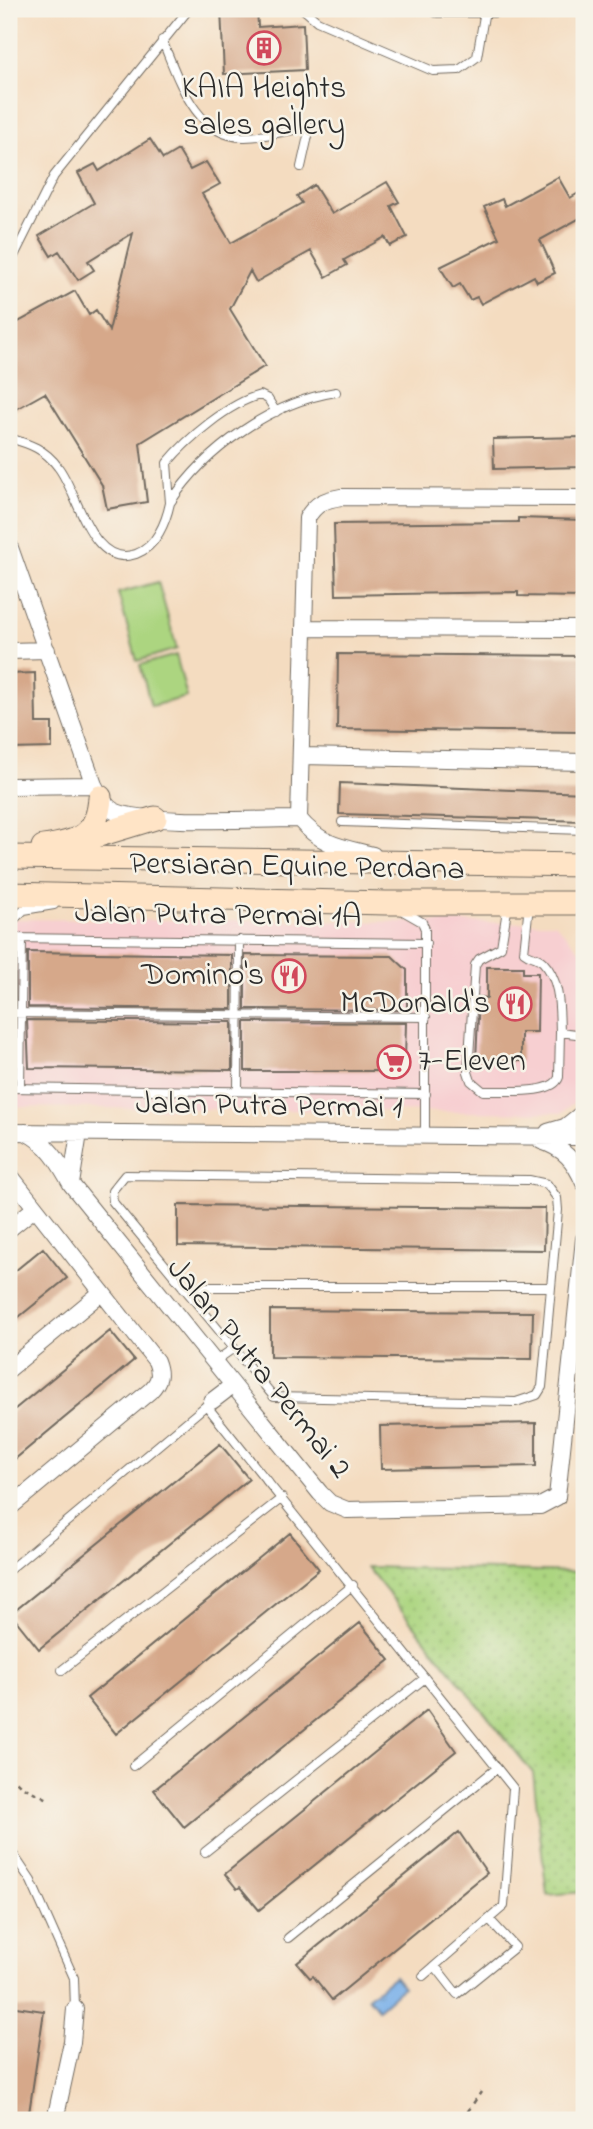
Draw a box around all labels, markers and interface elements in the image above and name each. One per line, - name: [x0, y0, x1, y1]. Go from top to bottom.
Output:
- building icon: KAIA Heights sales gallery: [245, 29, 283, 67]
- place label: KAIA Heights sales gallery: [182, 66, 346, 150]
- street label: Persiaran Equine Perdana: [129, 842, 465, 894]
- street label: Jalan Putra Permai 1A: [74, 890, 362, 942]
- place label: Domino's: [140, 953, 264, 1000]
- restaurant icon: Domino's: [270, 957, 308, 995]
- place label: McDonald's: [340, 981, 490, 1028]
- restaurant icon: McDonald's: [496, 985, 534, 1023]
- place label: 7-Eleven: [418, 1039, 526, 1086]
- supermarket icon: 7-Eleven: [375, 1043, 413, 1081]
- street label: Jalan Putra Permai 1: [135, 1081, 403, 1133]
- street label: Jalan Putra Permai 2: [154, 1248, 362, 1490]

